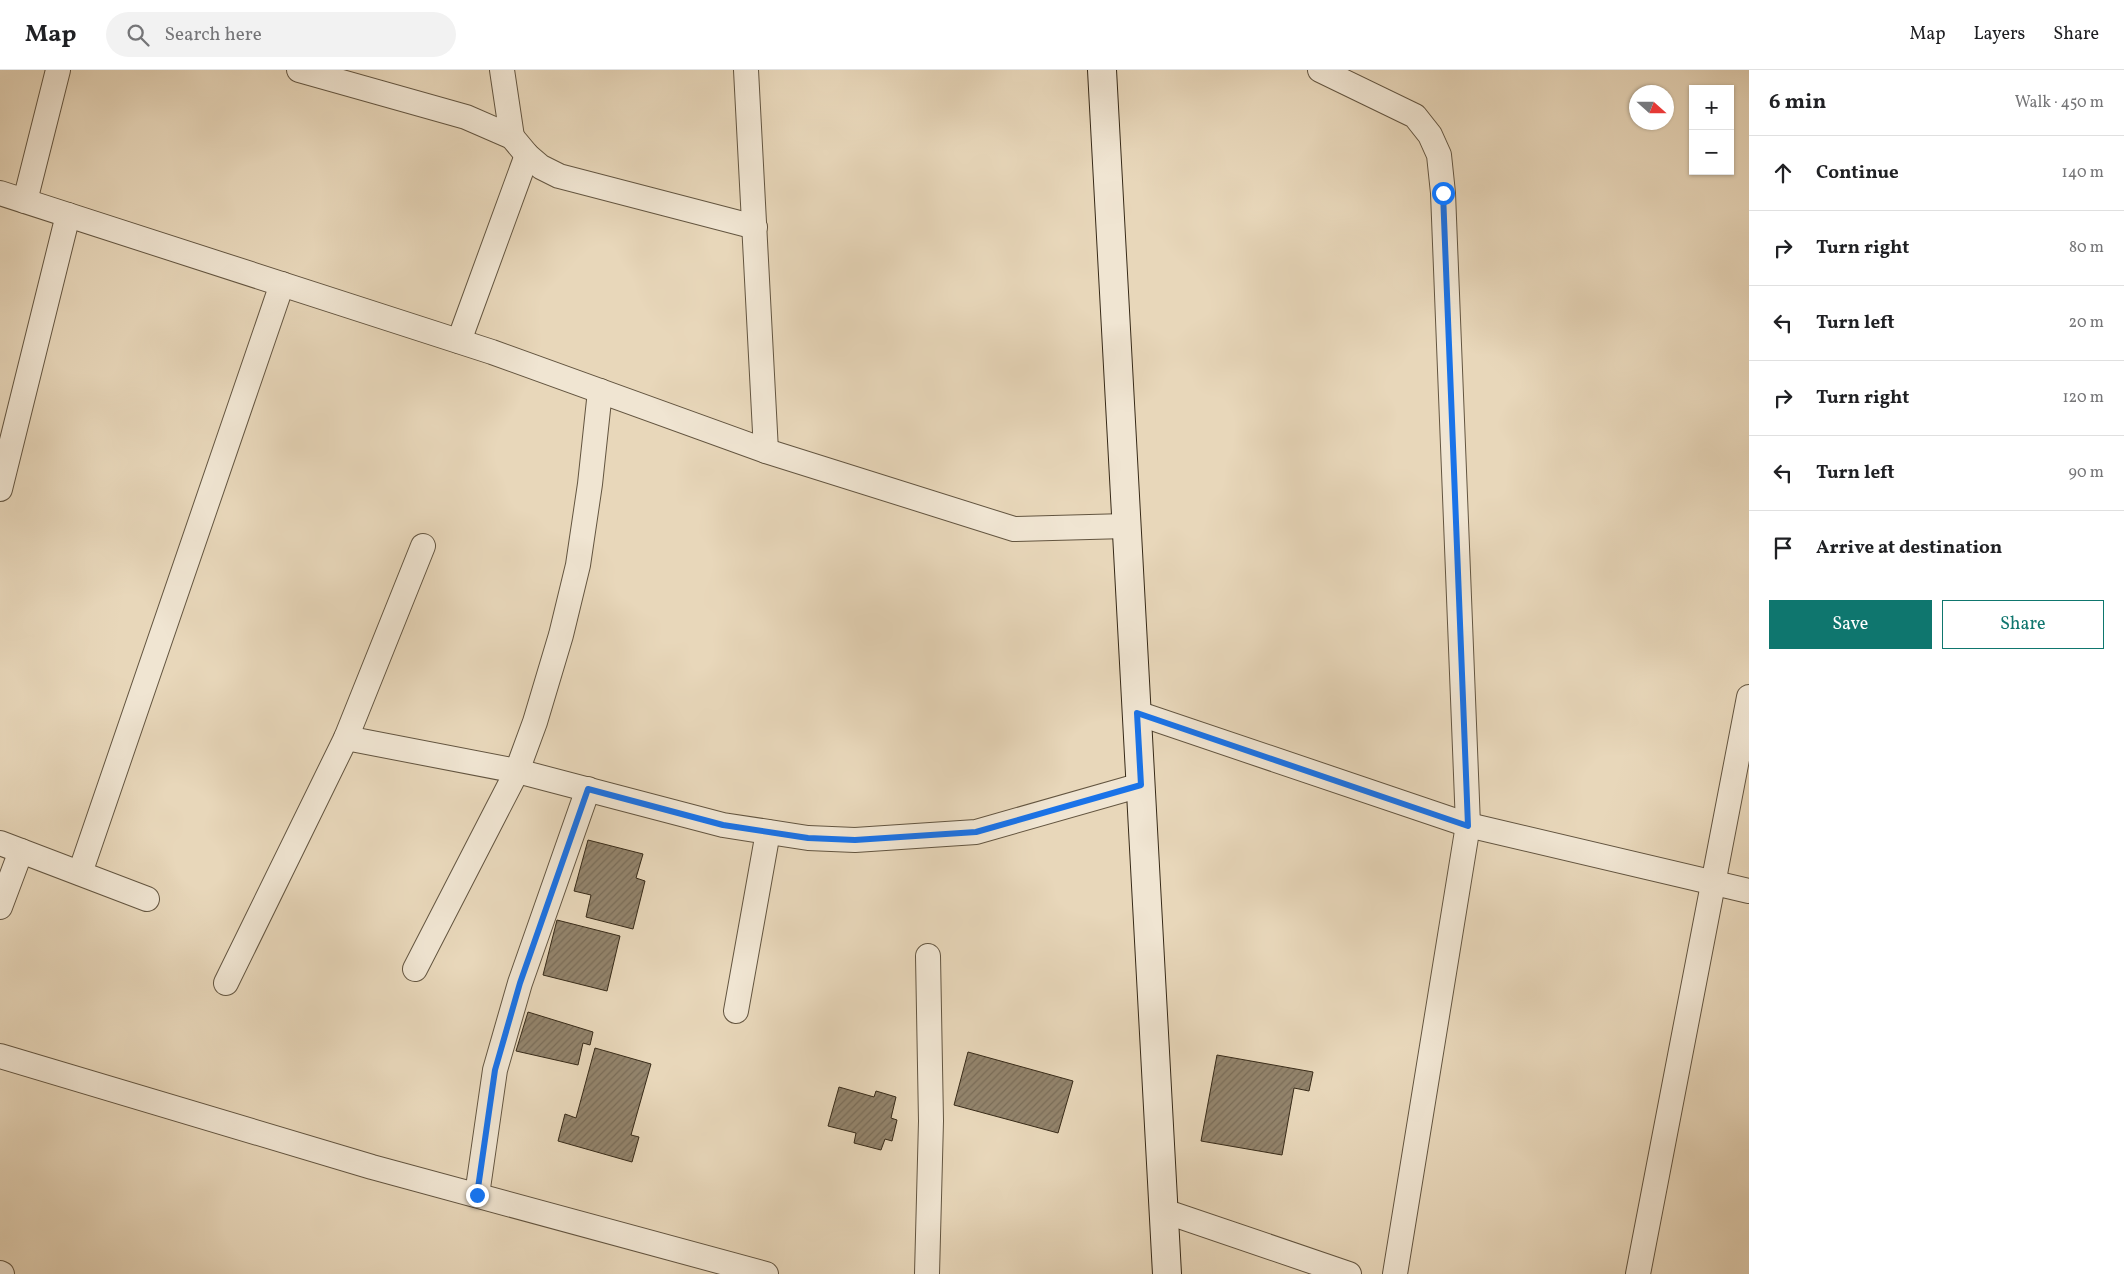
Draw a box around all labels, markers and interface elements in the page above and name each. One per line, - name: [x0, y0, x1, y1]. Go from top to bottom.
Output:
- search box: [106, 12, 456, 57]
- text: Map: [25, 18, 76, 52]
- icon: search: [124, 21, 152, 49]
- text: Search here: [164, 22, 262, 48]
- text: Map: [1909, 22, 1945, 47]
- text: Layers: [1973, 22, 2025, 47]
- text: Share: [2053, 22, 2099, 47]
- north arrow: [1629, 85, 1674, 130]
- map controls: [1689, 85, 1734, 175]
- button: +: [1689, 85, 1734, 130]
- text: 6 min: [1769, 88, 1826, 117]
- text: Walk · 450 m: [2015, 92, 2104, 114]
- button: −: [1689, 130, 1734, 175]
- icon: ahead: [1769, 159, 1797, 187]
- text: Continue: [1816, 160, 1899, 186]
- text: 140 m: [2062, 162, 2104, 184]
- route start: [1432, 182, 1455, 205]
- icon: right: [1769, 234, 1797, 262]
- text: Turn right: [1816, 235, 1909, 261]
- text: 80 m: [2069, 237, 2104, 259]
- icon: left: [1769, 309, 1797, 337]
- text: Turn left: [1816, 310, 1895, 336]
- text: 20 m: [2069, 312, 2104, 334]
- icon: right: [1769, 384, 1797, 412]
- text: Turn right: [1816, 385, 1909, 411]
- text: 120 m: [2062, 387, 2104, 409]
- icon: left: [1769, 459, 1797, 487]
- text: Turn left: [1816, 460, 1895, 486]
- text: 90 m: [2068, 462, 2104, 484]
- icon: arrive: [1769, 534, 1797, 562]
- text: Arrive at destination: [1816, 535, 2002, 561]
- button: Save: [1769, 600, 1932, 649]
- button: Share: [1942, 600, 2104, 649]
- route end: [466, 1184, 489, 1207]

